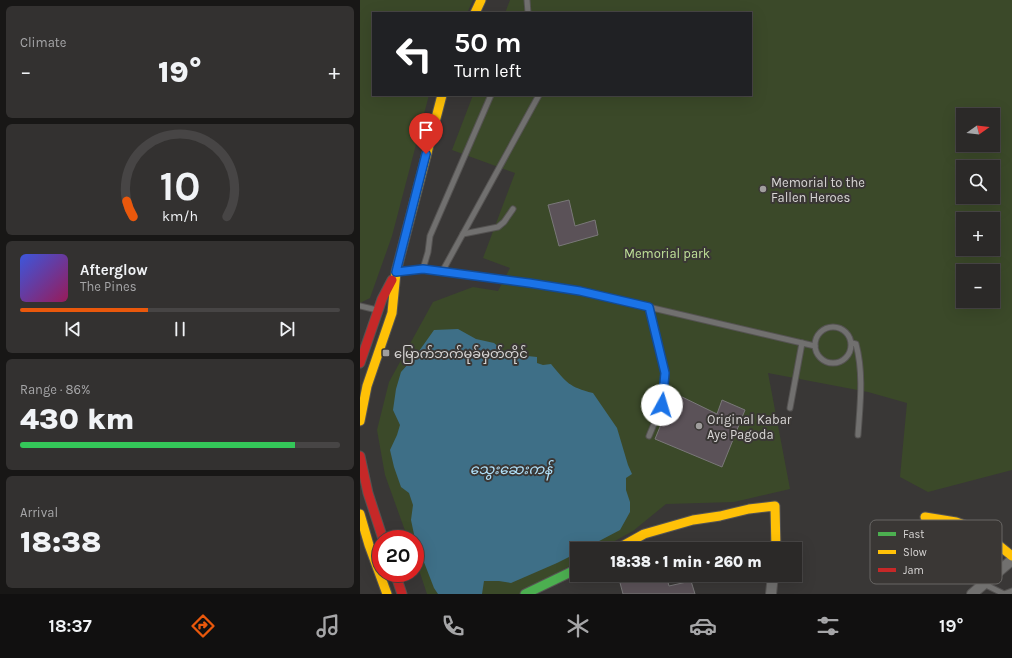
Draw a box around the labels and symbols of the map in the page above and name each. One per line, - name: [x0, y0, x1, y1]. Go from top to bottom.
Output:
- north arrow: [956, 108, 1000, 152]
- pin: [409, 113, 443, 154]
- place label: Memorial to the Fallen Heroes: [771, 175, 865, 205]
- marker: Memorial to the Fallen Heroes: [758, 184, 768, 194]
- park label: Memorial park: [624, 246, 710, 261]
- place label: မြောက်ဘက်မုခ်မှတ်တိုင်: [394, 345, 528, 364]
- marker: မြောက်ဘက်မုခ်မှတ်တိုင်: [381, 348, 391, 358]
- position arrow: [641, 384, 683, 426]
- place label: Original Kabar Aye Pagoda: [707, 412, 792, 442]
- marker: Original Kabar Aye Pagoda: [694, 421, 704, 431]
- water label: သွေးဆေးကန်: [470, 459, 555, 481]
- legend: [870, 520, 1002, 584]
- text: Fast: [903, 528, 924, 541]
- speed limit sign: 20: [372, 530, 424, 582]
- text: Slow: [903, 546, 927, 559]
- text: Jam: [903, 564, 924, 577]

